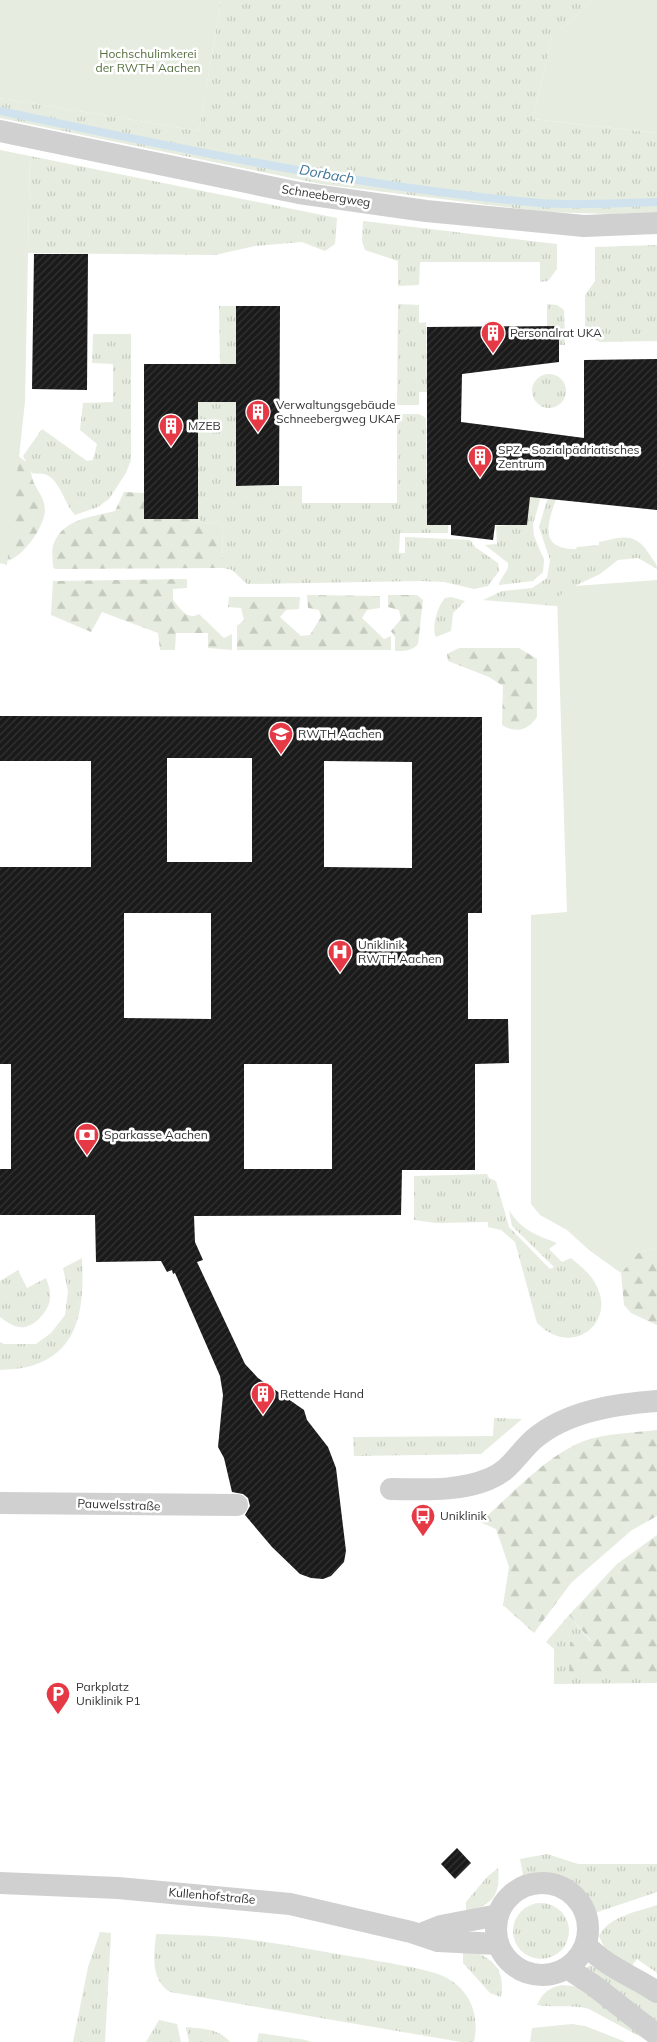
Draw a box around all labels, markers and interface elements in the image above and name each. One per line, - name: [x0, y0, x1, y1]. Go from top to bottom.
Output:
- park label: Hochschulimkerei der RWTH Aachen: [95, 46, 201, 75]
- water label: Dorbach: [298, 160, 356, 188]
- street label: Schneebergweg: [281, 181, 372, 210]
- building icon: Personalrat UKA: [480, 320, 506, 354]
- place label: Personalrat UKA: [510, 325, 602, 340]
- place label: Verwaltungsgebäude Schneebergweg UKAF: [276, 397, 401, 426]
- building icon: Verwaltungsgebäude Schneebergweg UKAF: [245, 399, 271, 433]
- building icon: MZEB: [158, 413, 184, 447]
- place label: MZEB: [188, 418, 221, 433]
- place label: SPZ - Sozialpädriatisches Zentrum: [498, 442, 640, 471]
- building icon: SPZ - Sozialpädriatisches Zentrum: [467, 444, 493, 478]
- school or university icon: RWTH Aachen: [268, 721, 294, 755]
- place label: RWTH Aachen: [298, 726, 382, 741]
- place label: Uniklinik RWTH Aachen: [358, 937, 442, 966]
- hospital icon: Uniklinik RWTH Aachen: [327, 939, 353, 973]
- bank icon: Sparkasse Aachen: [74, 1122, 100, 1156]
- place label: Sparkasse Aachen: [104, 1127, 208, 1142]
- building icon: Rettende Hand: [250, 1381, 276, 1415]
- place label: Rettende Hand: [280, 1386, 364, 1401]
- street label: Pauwelsstraße: [77, 1496, 161, 1513]
- bus stop icon: Uniklinik: [410, 1503, 436, 1537]
- place label: Uniklinik: [440, 1508, 487, 1523]
- place label: Parkplatz Uniklinik P1: [76, 1679, 141, 1708]
- parking icon: Parkplatz Uniklinik P1: [45, 1681, 71, 1715]
- street label: Kullenhofstraße: [168, 1884, 256, 1907]

